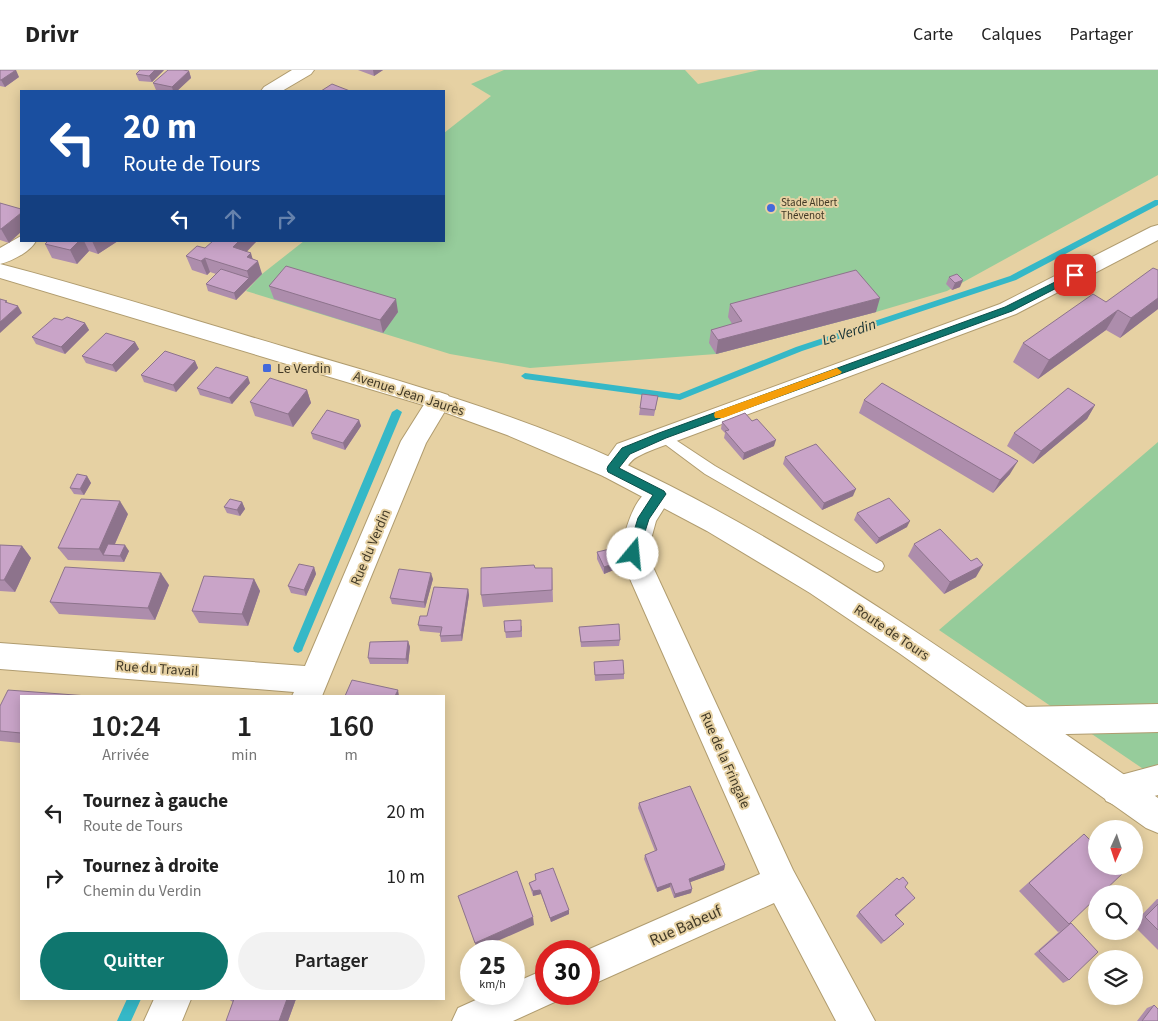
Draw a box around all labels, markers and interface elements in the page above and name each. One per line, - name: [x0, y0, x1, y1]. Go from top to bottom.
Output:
- text: Drivr: [25, 17, 79, 52]
- text: Carte: [913, 22, 953, 47]
- text: Calques: [981, 22, 1041, 47]
- text: Partager: [1069, 22, 1133, 47]
- text: 20 m: [123, 102, 197, 152]
- icon: left: [40, 110, 105, 175]
- text: Route de Tours: [123, 148, 260, 180]
- place label: Stade Albert Thévenot: [781, 195, 838, 223]
- marker: Stade Albert Thévenot: [765, 202, 777, 214]
- icon: left: [166, 205, 194, 233]
- icon: ahead: [219, 205, 247, 233]
- icon: right: [272, 205, 300, 233]
- pin: [1054, 254, 1096, 296]
- icon: arrive: [1061, 261, 1089, 289]
- water label: Le Verdin: [819, 314, 879, 351]
- place label: Le Verdin: [277, 359, 331, 379]
- marker: Le Verdin: [261, 362, 273, 374]
- street label: Avenue Jean Jaurès: [351, 367, 467, 421]
- street label: Rue du Verdin: [346, 506, 396, 589]
- position arrow: [606, 527, 658, 579]
- street label: Route de Tours: [850, 600, 933, 666]
- street label: Rue du Travail: [115, 656, 199, 682]
- text: 10:24: [91, 705, 161, 748]
- text: 1: [237, 705, 252, 748]
- text: 160: [328, 705, 374, 748]
- street label: Rue de la Fringale: [695, 709, 755, 812]
- text: Arrivée: [102, 744, 149, 766]
- text: min: [231, 744, 257, 766]
- text: m: [345, 744, 358, 766]
- text: Tournez à gauche: [83, 788, 228, 815]
- icon: left: [40, 799, 68, 827]
- text: 20 m: [387, 799, 425, 826]
- text: Route de Tours: [83, 815, 183, 837]
- north arrow: [1088, 820, 1142, 875]
- map controls: [1088, 820, 1143, 1005]
- text: Tournez à droite: [83, 853, 219, 880]
- icon: right: [40, 864, 68, 892]
- text: 10 m: [387, 864, 425, 891]
- text: Chemin du Verdin: [83, 880, 202, 902]
- button: search: [1088, 885, 1143, 940]
- street label: Rue Babeuf: [646, 900, 726, 952]
- button: Quitter: [40, 932, 228, 990]
- button: Partager: [238, 932, 425, 990]
- speed limit sign: 30: [535, 940, 600, 1005]
- text: 25: [479, 948, 506, 984]
- button: layers: [1088, 950, 1143, 1005]
- text: km/h: [479, 976, 506, 993]

